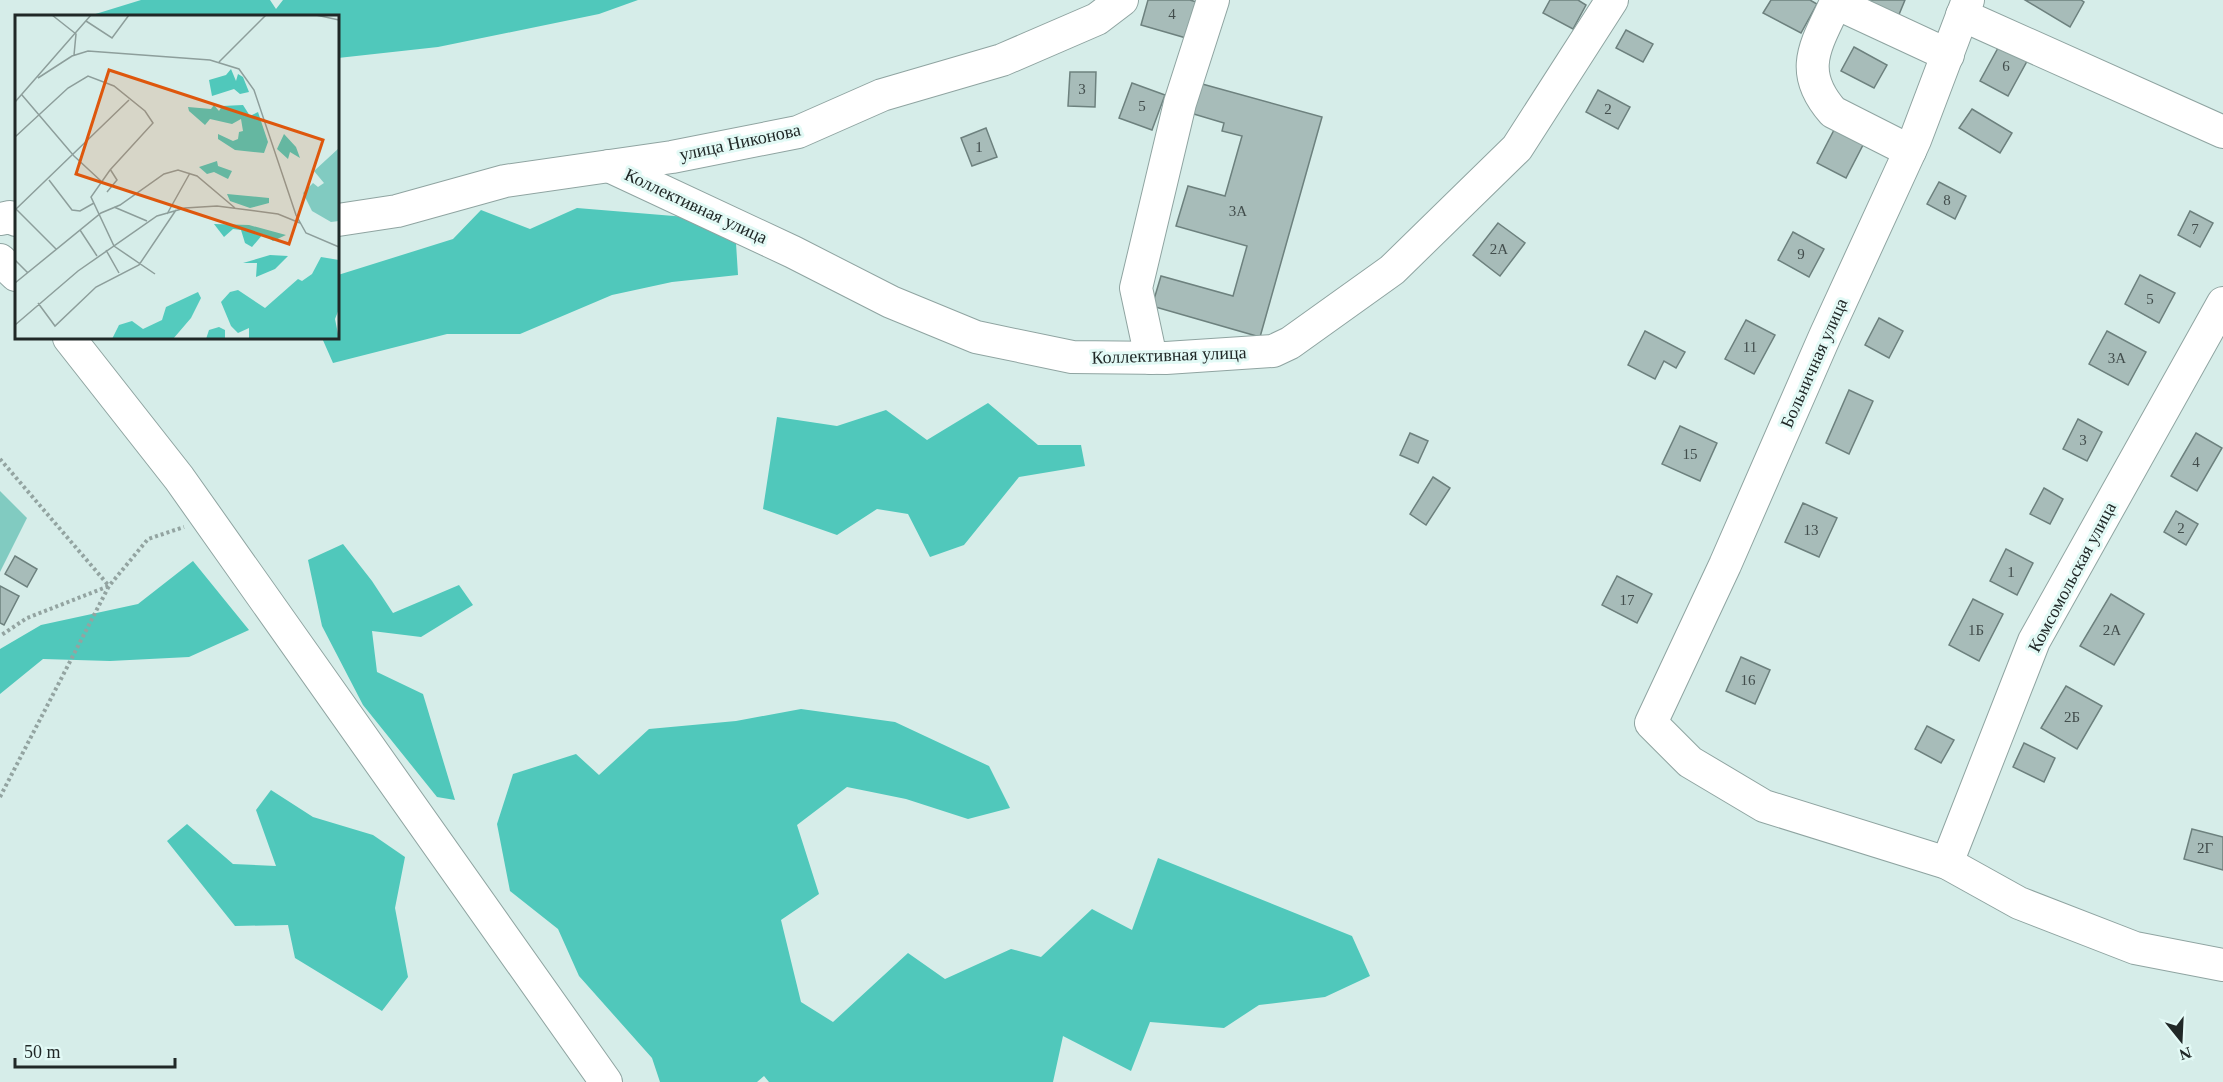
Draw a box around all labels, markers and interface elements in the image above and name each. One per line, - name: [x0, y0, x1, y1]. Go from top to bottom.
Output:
- house number: 4: [1168, 6, 1176, 22]
- inset map: [15, 15, 339, 339]
- house number: 6: [2002, 58, 2010, 74]
- house number: 3: [1078, 81, 1086, 97]
- house number: 5: [1138, 98, 1146, 114]
- house number: 2: [1604, 101, 1612, 117]
- street label: улица Никонова: [678, 119, 802, 165]
- house number: 1: [975, 139, 983, 155]
- street label: Коллективная улица: [621, 164, 771, 248]
- house number: 8: [1943, 192, 1951, 208]
- house number: 3А: [1229, 203, 1247, 219]
- house number: 7: [2191, 221, 2199, 237]
- house number: 2А: [1490, 241, 1508, 257]
- house number: 9: [1797, 246, 1805, 262]
- house number: 5: [2146, 291, 2154, 307]
- street label: Больничная улица: [1777, 295, 1851, 431]
- house number: 11: [1743, 339, 1757, 355]
- street label: Коллективная улица: [1091, 342, 1247, 368]
- house number: 3А: [2108, 350, 2126, 366]
- house number: 3: [2079, 432, 2087, 448]
- house number: 15: [1683, 446, 1698, 462]
- house number: 4: [2192, 454, 2200, 470]
- street label: Комсомольская улица: [2024, 499, 2120, 655]
- house number: 2: [2177, 520, 2185, 536]
- house number: 13: [1804, 522, 1819, 538]
- house number: 1: [2007, 564, 2015, 580]
- house number: 17: [1620, 592, 1635, 608]
- house number: 1Б: [1968, 622, 1984, 638]
- house number: 2А: [2103, 622, 2121, 638]
- house number: 16: [1741, 672, 1756, 688]
- house number: 2Б: [2064, 709, 2080, 725]
- house number: 2Г: [2197, 840, 2213, 856]
- north arrow: [2151, 1010, 2211, 1070]
- scale bar: [15, 1031, 176, 1069]
- text: 50 m: [24, 1042, 61, 1062]
- text: N: [2177, 1044, 2194, 1064]

